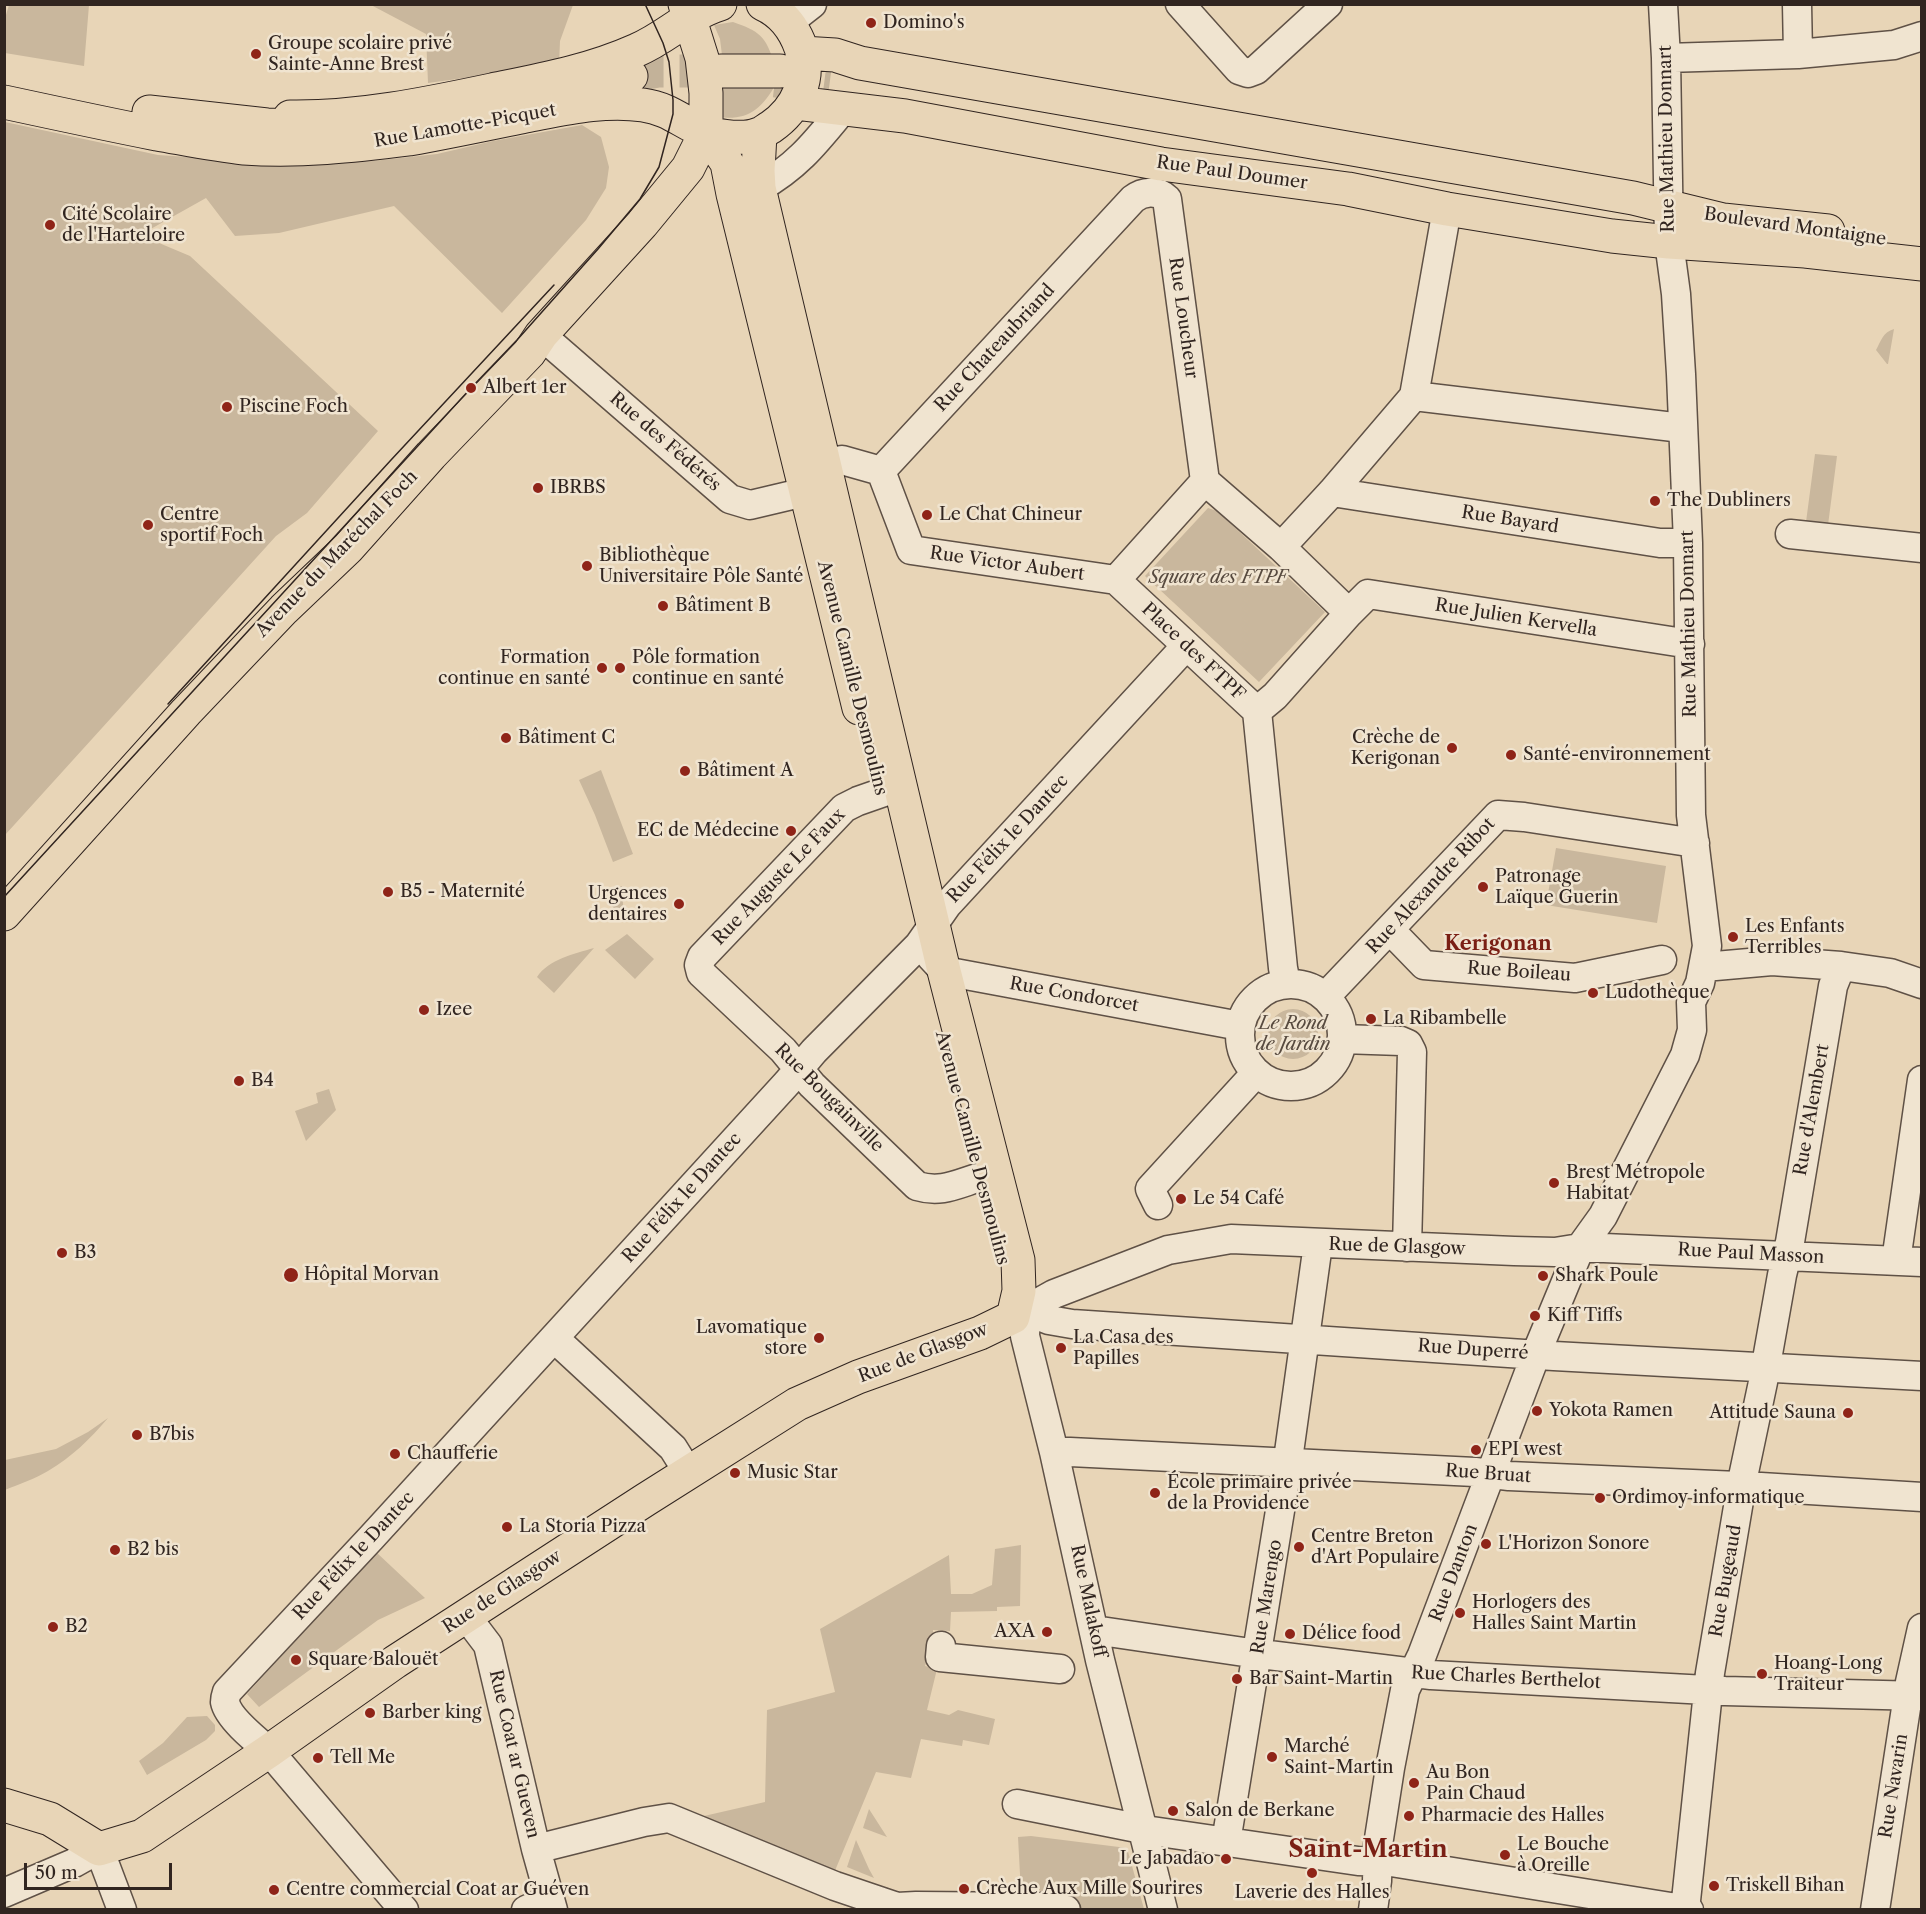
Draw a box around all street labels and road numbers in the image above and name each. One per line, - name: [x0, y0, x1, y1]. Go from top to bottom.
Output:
- street label: Rue Mathieu Donnart: [1655, 45, 1679, 233]
- street label: Rue Lamotte-Picquet: [372, 99, 558, 153]
- street label: Rue Paul Doumer: [1155, 152, 1309, 194]
- street label: Boulevard Montaigne: [1702, 204, 1888, 250]
- street label: Rue Loucheur: [1164, 256, 1202, 380]
- street label: Rue Chateaubriand: [930, 280, 1060, 416]
- street label: Rue des Fédérés: [605, 388, 725, 496]
- street label: Avenue du Maréchal Foch: [252, 466, 422, 642]
- street label: Rue Bayard: [1460, 502, 1560, 538]
- street label: Rue Mathieu Donnart: [1677, 530, 1701, 718]
- street label: Rue Victor Aubert: [928, 542, 1086, 586]
- street label: Avenue Camille Desmoulins: [812, 558, 892, 798]
- street label: Rue Julien Kervella: [1433, 594, 1599, 642]
- street label: Place des FTPF: [1137, 599, 1249, 705]
- street label: Rue Félix le Dantec: [943, 770, 1073, 908]
- street label: Rue Auguste Le Faux: [708, 804, 850, 950]
- street label: Rue Alexandre Ribot: [1362, 813, 1500, 959]
- street label: Rue Boileau: [1466, 958, 1572, 986]
- street label: Rue Condorcet: [1008, 973, 1140, 1017]
- street label: Avenue Camille Desmoulins: [930, 1029, 1014, 1267]
- street label: Rue Bougainville: [770, 1039, 888, 1157]
- street label: Rue d'Alembert: [1790, 1042, 1834, 1178]
- street label: Rue Félix le Dantec: [618, 1128, 746, 1268]
- street label: Rue de Glasgow: [1328, 1234, 1466, 1260]
- street label: Rue Paul Masson: [1677, 1239, 1825, 1269]
- street label: Rue de Glasgow: [855, 1318, 991, 1388]
- street label: Rue Duperré: [1417, 1335, 1529, 1365]
- street label: Rue Bruat: [1444, 1460, 1532, 1488]
- street label: Rue Félix le Dantec: [289, 1487, 419, 1625]
- street label: Rue Danton: [1425, 1521, 1483, 1625]
- street label: Rue Bugeaud: [1705, 1523, 1747, 1639]
- street label: Rue Marengo: [1247, 1538, 1287, 1656]
- street label: Rue Malakoff: [1066, 1543, 1110, 1659]
- street label: Rue de Glasgow: [439, 1546, 565, 1638]
- street label: Rue Charles Berthelot: [1411, 1662, 1601, 1694]
- street label: Rue Coat ar Gueven: [484, 1668, 544, 1840]
- street label: Rue Navarin: [1875, 1732, 1913, 1840]

